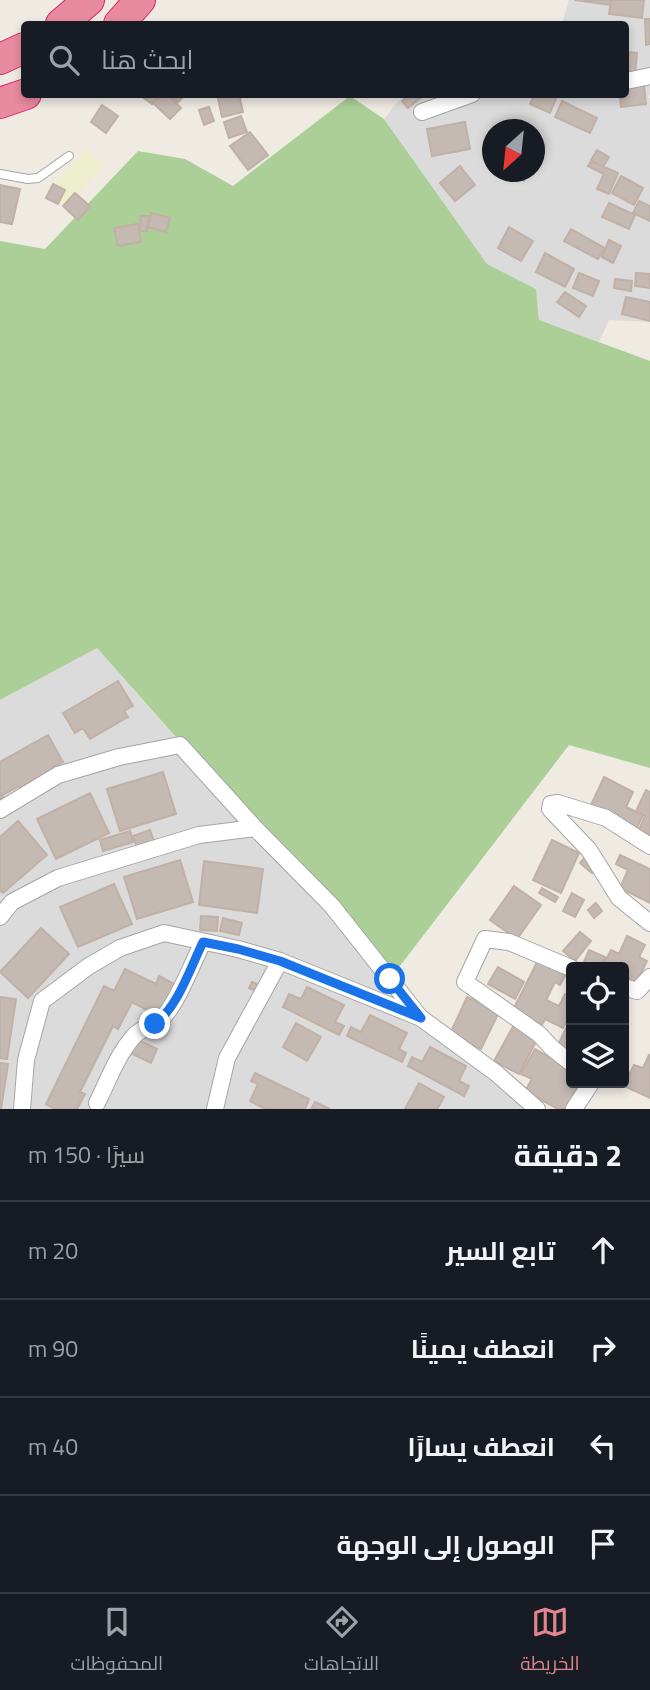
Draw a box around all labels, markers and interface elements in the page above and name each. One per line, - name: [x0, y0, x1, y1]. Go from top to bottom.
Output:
- search box: [21, 21, 629, 98]
- text: ابحث هنا: [101, 40, 194, 79]
- icon: search: [45, 41, 83, 79]
- north arrow: [482, 119, 545, 182]
- map controls: [566, 962, 629, 1088]
- button: locate: [566, 962, 629, 1025]
- route start: [374, 963, 405, 994]
- route end: [139, 1008, 170, 1039]
- button: layers: [566, 1025, 629, 1088]
- text: 2 دقيقة: [514, 1132, 622, 1178]
- text: سيرًا · 150 m: [28, 1137, 145, 1172]
- text: تابع السير: [446, 1231, 555, 1270]
- icon: ahead: [584, 1231, 622, 1269]
- text: 20 m: [28, 1233, 78, 1268]
- text: انعطف يمينًا: [411, 1329, 555, 1368]
- icon: right: [584, 1329, 622, 1367]
- text: 90 m: [28, 1331, 78, 1366]
- text: انعطف يسارًا: [407, 1427, 555, 1466]
- icon: left: [584, 1427, 622, 1465]
- text: 40 m: [28, 1429, 78, 1464]
- text: الوصول إلى الوجهة: [336, 1525, 555, 1564]
- icon: arrive: [584, 1525, 622, 1563]
- tab: المحفوظات: [71, 1603, 163, 1681]
- tab: الاتجاهات: [304, 1603, 379, 1681]
- tab: الخريطة: [520, 1603, 580, 1681]

